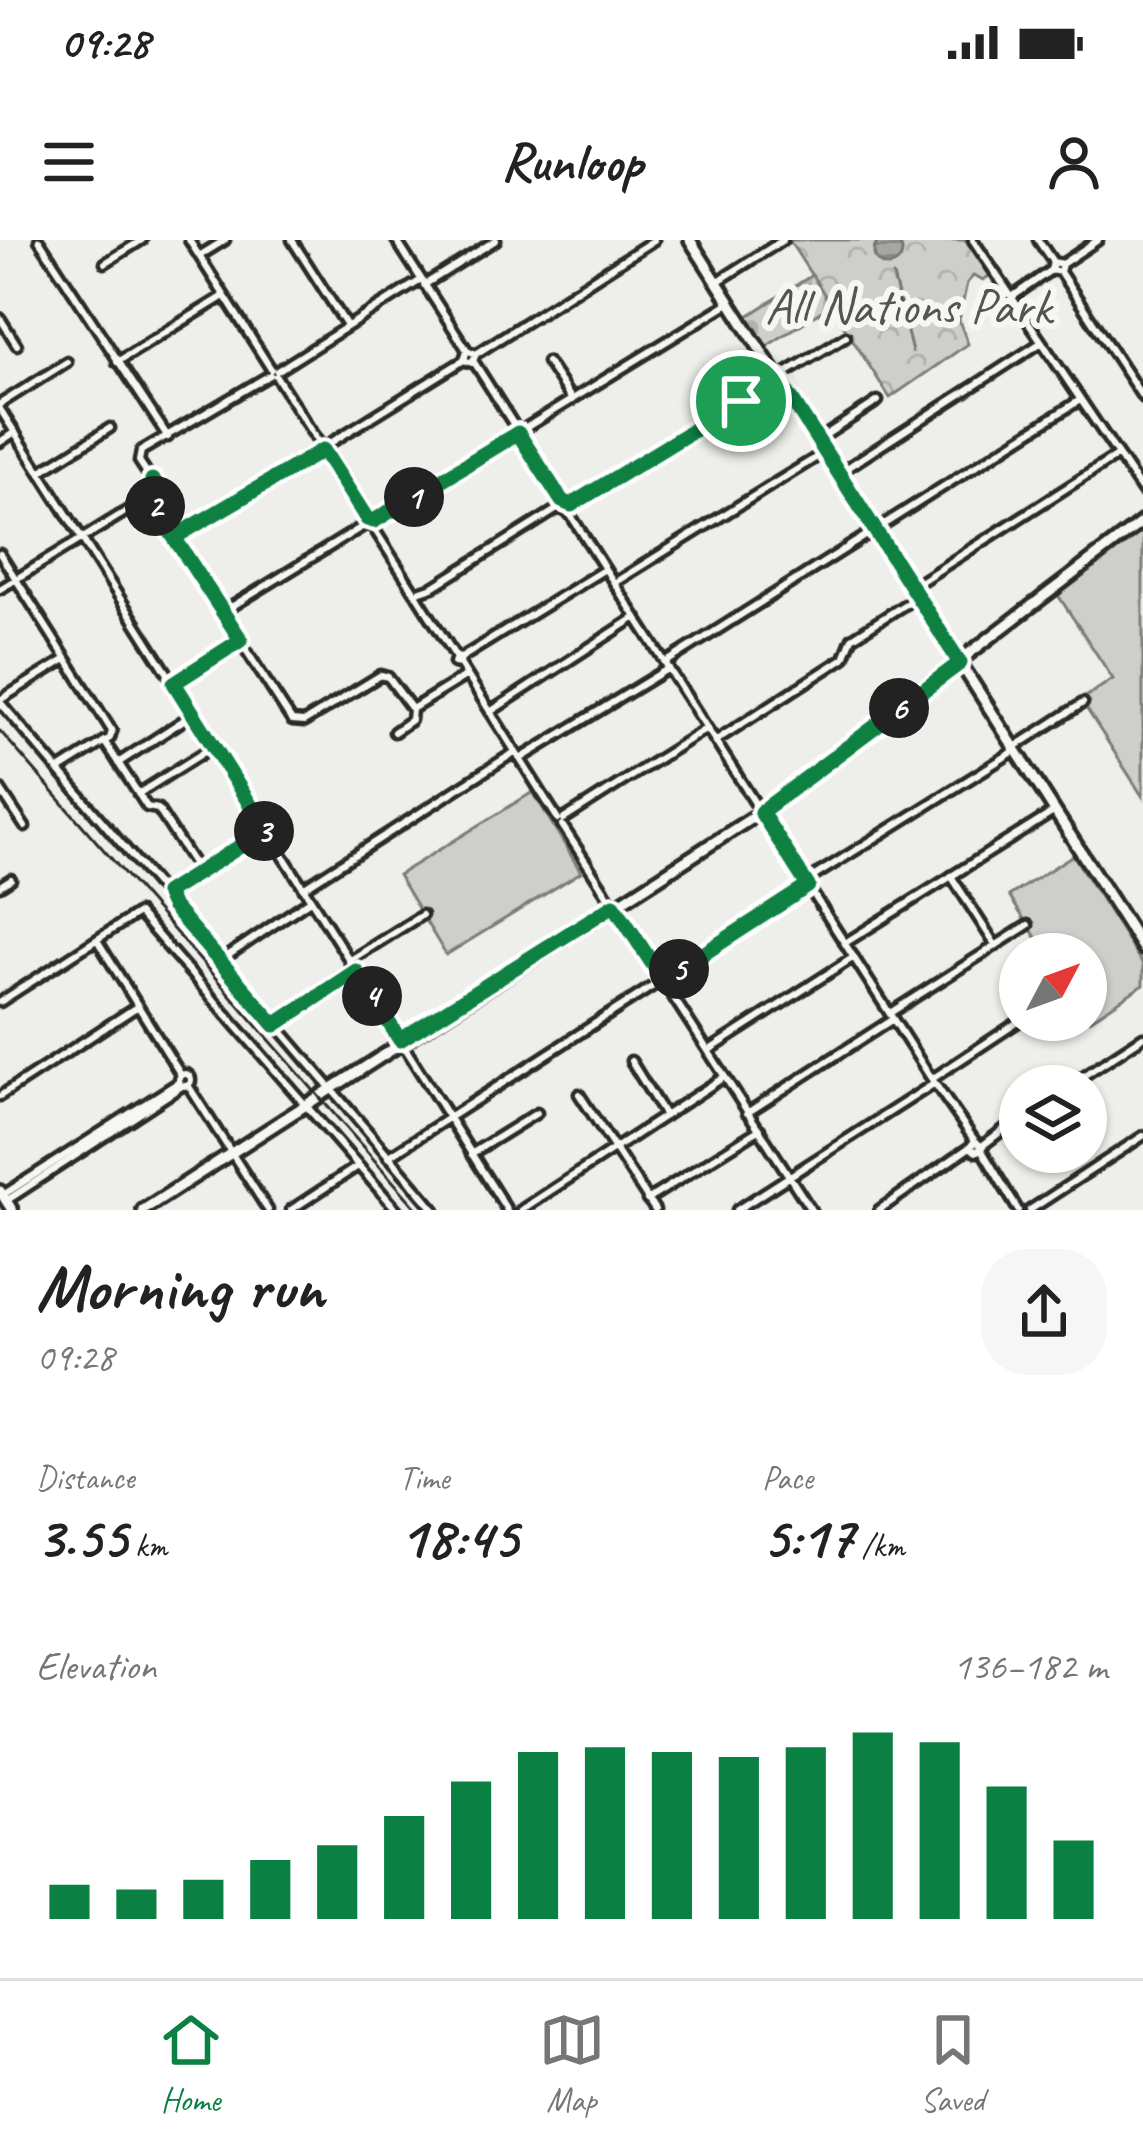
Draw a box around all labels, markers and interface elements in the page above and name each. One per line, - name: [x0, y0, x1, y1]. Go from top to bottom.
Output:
- text: 09:28: [60, 14, 149, 71]
- text: Runloop: [501, 128, 642, 196]
- icon: menu: [36, 129, 102, 195]
- icon: person: [1041, 129, 1107, 195]
- park label: All Nations Park: [765, 274, 1054, 338]
- pin: [690, 350, 792, 452]
- icon: arrive: [708, 368, 774, 434]
- pin: 1: [384, 467, 444, 527]
- pin: 2: [125, 476, 185, 536]
- text: 1: [407, 476, 421, 518]
- text: 2: [148, 485, 162, 527]
- pin: 6: [869, 678, 929, 738]
- text: 6: [891, 687, 907, 729]
- pin: 3: [234, 801, 294, 861]
- text: 3: [257, 810, 271, 852]
- north arrow: [999, 933, 1107, 1041]
- map controls: [999, 933, 1107, 1173]
- pin: 5: [649, 939, 709, 999]
- text: 5: [672, 948, 686, 990]
- pin: 4: [342, 966, 402, 1026]
- text: 4: [365, 975, 379, 1017]
- button: layers: [999, 1065, 1107, 1173]
- text: Morning run: [36, 1246, 324, 1329]
- button: share: [981, 1249, 1107, 1375]
- text: 09:28: [36, 1333, 114, 1382]
- text: Distance: [36, 1457, 134, 1499]
- text: Time: [399, 1457, 450, 1499]
- text: Pace: [762, 1457, 813, 1499]
- text: 3.55: [36, 1499, 127, 1575]
- text: 18:45: [399, 1499, 518, 1575]
- text: 5:17: [762, 1499, 854, 1575]
- text: km: [127, 1525, 167, 1567]
- text: /km: [854, 1525, 905, 1567]
- text: Elevation: [36, 1642, 156, 1691]
- text: 136–182 m: [953, 1642, 1107, 1691]
- tab: Home: [158, 2007, 224, 2121]
- tab: Map: [539, 2007, 605, 2121]
- tab: Saved: [920, 2007, 986, 2121]

